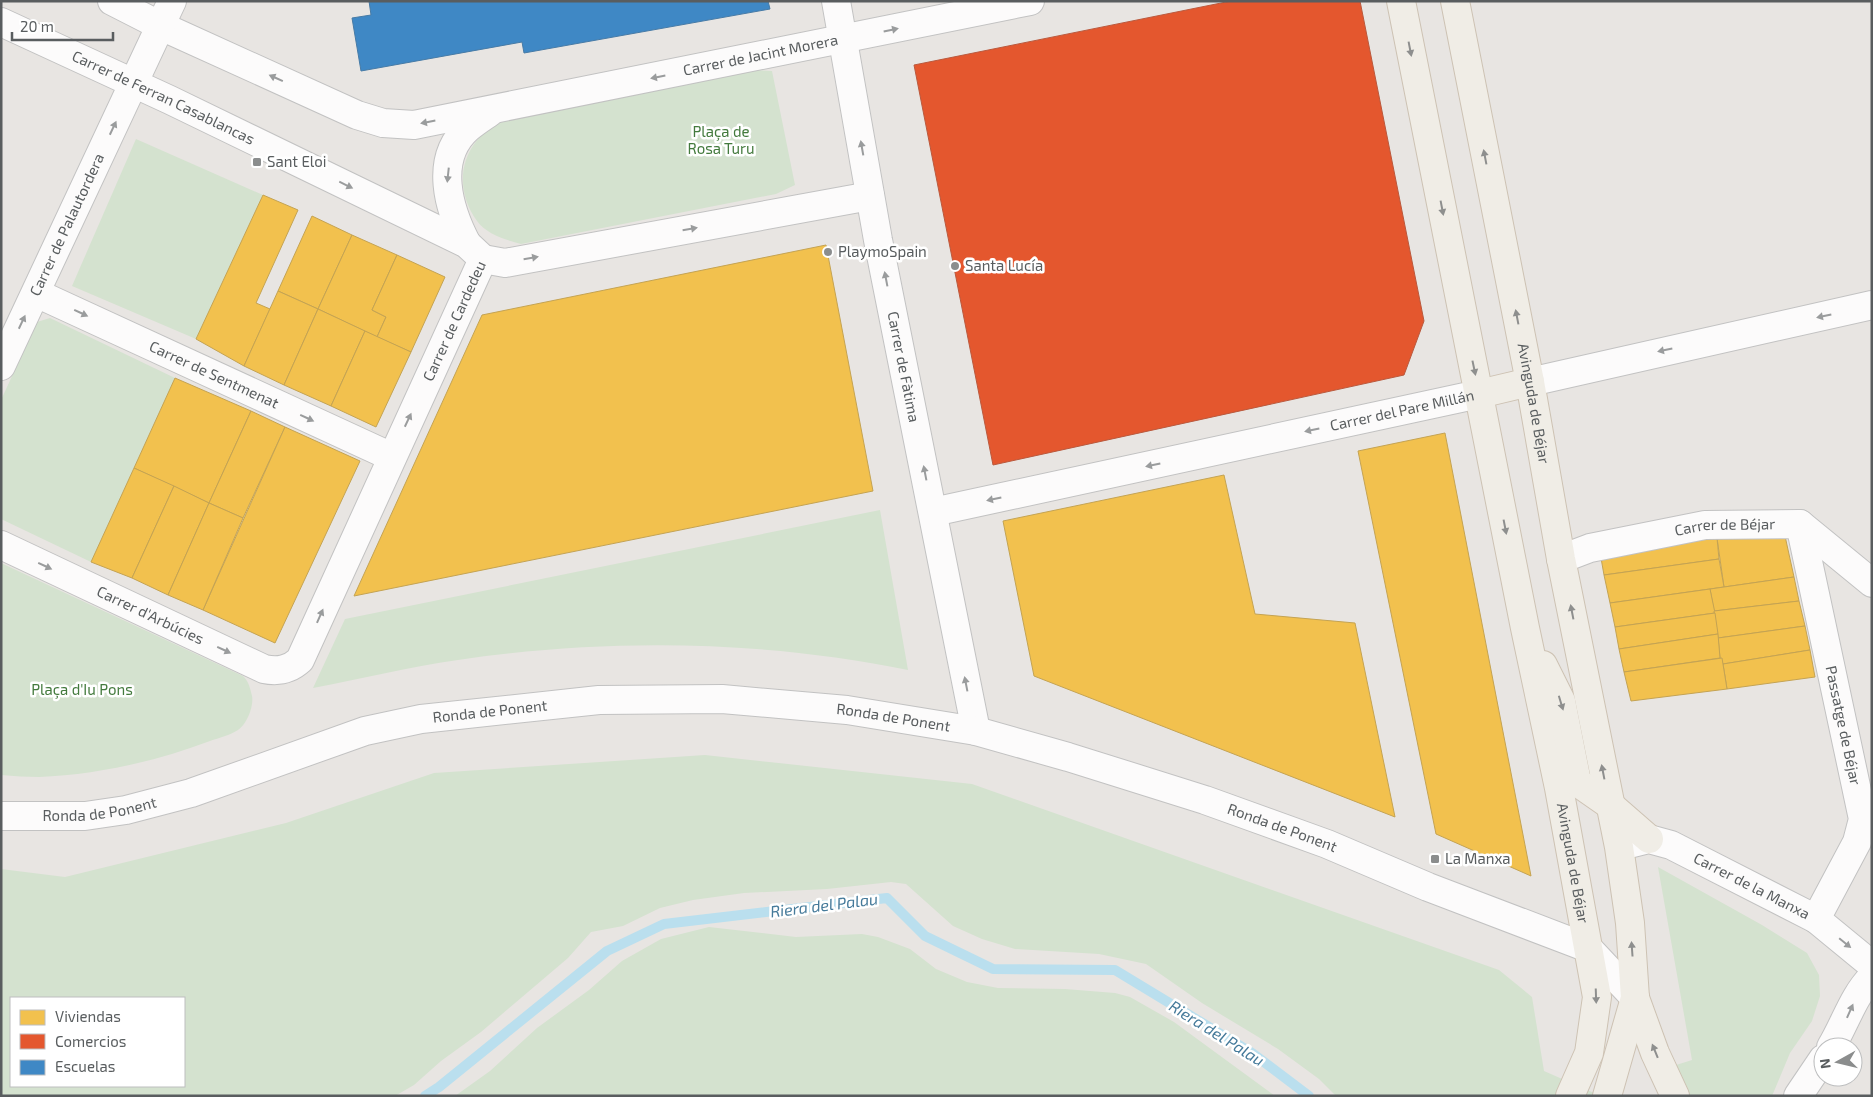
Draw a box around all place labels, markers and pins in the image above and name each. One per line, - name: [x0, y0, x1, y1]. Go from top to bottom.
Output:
- place label: Sant Eloi: [267, 152, 327, 170]
- marker: Sant Eloi: [251, 156, 263, 168]
- place label: PlaymoSpain: [838, 242, 927, 260]
- marker: PlaymoSpain: [822, 246, 834, 258]
- place label: Santa Lucía: [965, 256, 1043, 274]
- marker: Santa Lucía: [949, 260, 961, 272]
- place label: La Manxa: [1445, 849, 1511, 867]
- marker: La Manxa: [1429, 853, 1441, 865]

